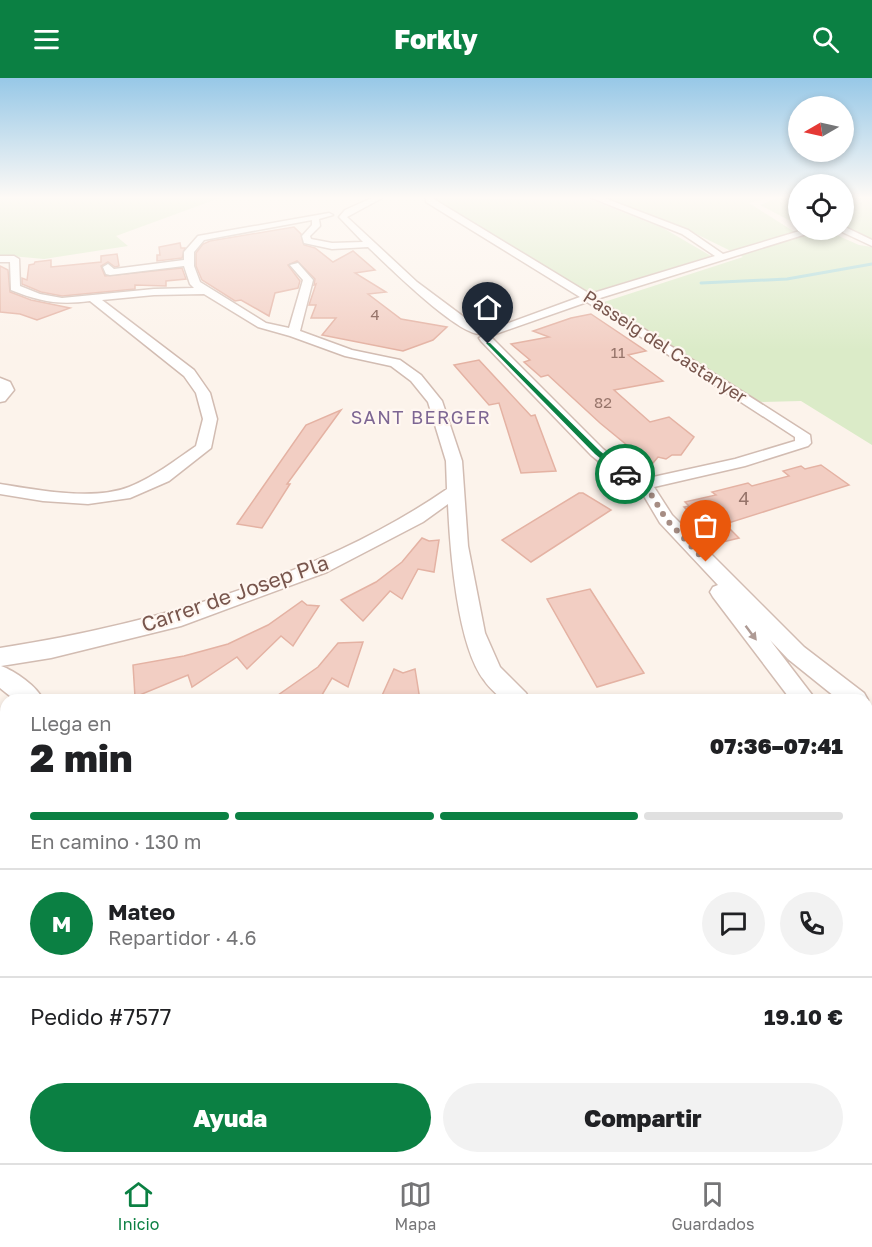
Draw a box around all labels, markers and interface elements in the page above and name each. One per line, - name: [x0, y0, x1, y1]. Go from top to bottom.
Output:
- icon: menu: [30, 23, 63, 56]
- text: Forkly: [394, 23, 478, 55]
- icon: search: [809, 23, 842, 56]
- north arrow: [788, 96, 854, 162]
- map controls: [788, 96, 854, 240]
- button: locate: [788, 174, 854, 240]
- pin: [462, 282, 513, 344]
- street label: Passeig del Castanyer: [580, 285, 751, 407]
- icon: home: [471, 291, 504, 324]
- house number: 4: [370, 305, 380, 323]
- house number: 11: [611, 343, 625, 361]
- house number: 82: [594, 393, 612, 411]
- district label: SANT BERGER: [351, 406, 491, 428]
- courier: [595, 444, 655, 504]
- icon: car: [609, 458, 642, 491]
- house number: 4: [739, 487, 750, 509]
- pin: [680, 500, 731, 562]
- icon: bag: [689, 509, 722, 542]
- street label: Carrer de Josep Pla: [138, 549, 332, 637]
- one-way arrow: [745, 625, 757, 641]
- text: Llega en: [30, 711, 112, 735]
- text: 07:36–07:41: [710, 732, 843, 759]
- text: 2 min: [30, 734, 133, 781]
- text: En camino · 130 m: [30, 829, 202, 853]
- button: chat: [702, 892, 765, 955]
- button: phone: [780, 892, 843, 955]
- text: Mateo: [108, 898, 175, 925]
- text: M: [52, 910, 71, 937]
- text: Repartidor · 4.6: [108, 925, 257, 949]
- text: Pedido #7577: [30, 1003, 171, 1030]
- text: 19.10 €: [764, 1003, 843, 1030]
- button: Ayuda: [30, 1083, 431, 1152]
- button: Compartir: [443, 1083, 843, 1152]
- tab: Inicio: [118, 1178, 159, 1234]
- tab: Mapa: [395, 1178, 436, 1234]
- tab: Guardados: [672, 1178, 754, 1234]

